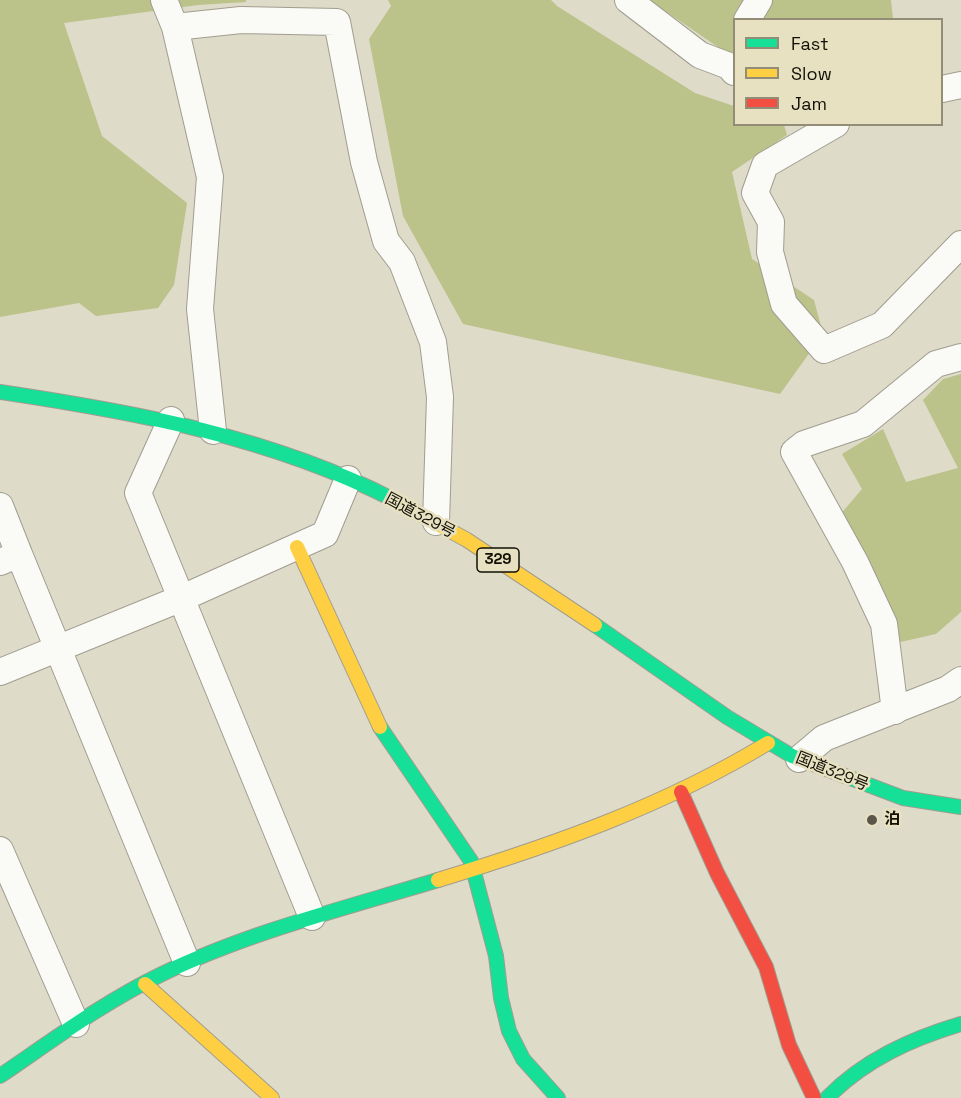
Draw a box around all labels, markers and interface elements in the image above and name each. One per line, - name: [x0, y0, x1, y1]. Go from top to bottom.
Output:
- legend: [733, 18, 943, 126]
- text: Fast: [791, 32, 828, 55]
- text: Slow: [791, 62, 832, 85]
- text: Jam: [791, 92, 827, 115]
- street label: 国道329号: [381, 489, 459, 543]
- road number: 329: [477, 548, 519, 572]
- street label: 国道329号: [793, 749, 871, 795]
- place label: 泊: [884, 810, 900, 830]
- marker: 泊: [865, 813, 879, 827]

